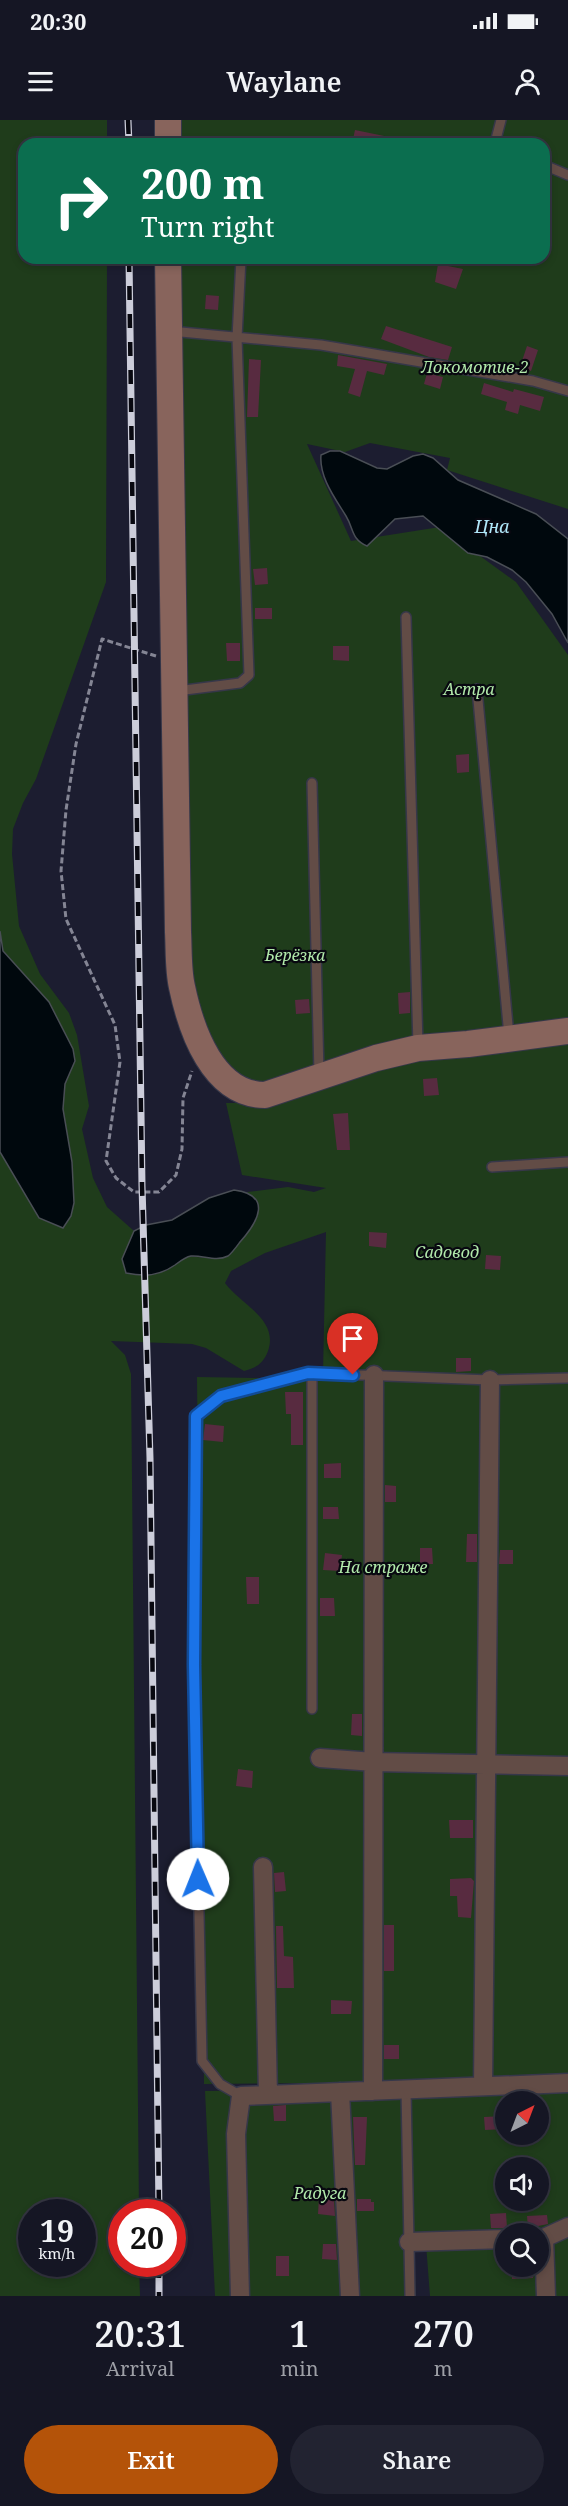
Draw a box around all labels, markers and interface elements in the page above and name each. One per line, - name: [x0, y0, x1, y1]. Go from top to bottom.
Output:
- text: 20:30: [30, 6, 86, 36]
- text: Waylane: [226, 63, 342, 100]
- icon: menu: [24, 65, 57, 98]
- icon: person: [511, 65, 544, 98]
- text: 200 m: [141, 154, 265, 211]
- icon: right: [42, 162, 120, 240]
- text: Turn right: [141, 208, 274, 245]
- park label: Локомотив-2: [420, 356, 529, 378]
- water label: Цна: [473, 514, 510, 538]
- park label: Астра: [442, 678, 495, 700]
- park label: Берёзка: [264, 944, 325, 966]
- park label: Садовод: [415, 1241, 479, 1263]
- pin: [327, 1313, 378, 1375]
- icon: arrive: [336, 1322, 369, 1355]
- park label: На страже: [337, 1556, 428, 1578]
- position arrow: [166, 1847, 230, 1911]
- north arrow: [495, 2091, 549, 2145]
- map controls: [495, 2091, 549, 2277]
- button: sound: [495, 2157, 549, 2211]
- park label: Радуга: [293, 2182, 346, 2204]
- speed limit sign: 20: [108, 2199, 186, 2277]
- text: 19: [40, 2210, 74, 2251]
- button: search: [495, 2223, 549, 2277]
- text: km/h: [39, 2243, 75, 2263]
- text: 20:31: [94, 2309, 186, 2358]
- text: 1: [289, 2309, 310, 2358]
- text: 270: [413, 2309, 474, 2358]
- text: Arrival: [106, 2355, 174, 2382]
- text: min: [280, 2355, 319, 2382]
- text: m: [434, 2355, 453, 2382]
- button: Exit: [24, 2425, 278, 2494]
- button: Share: [290, 2425, 544, 2494]

